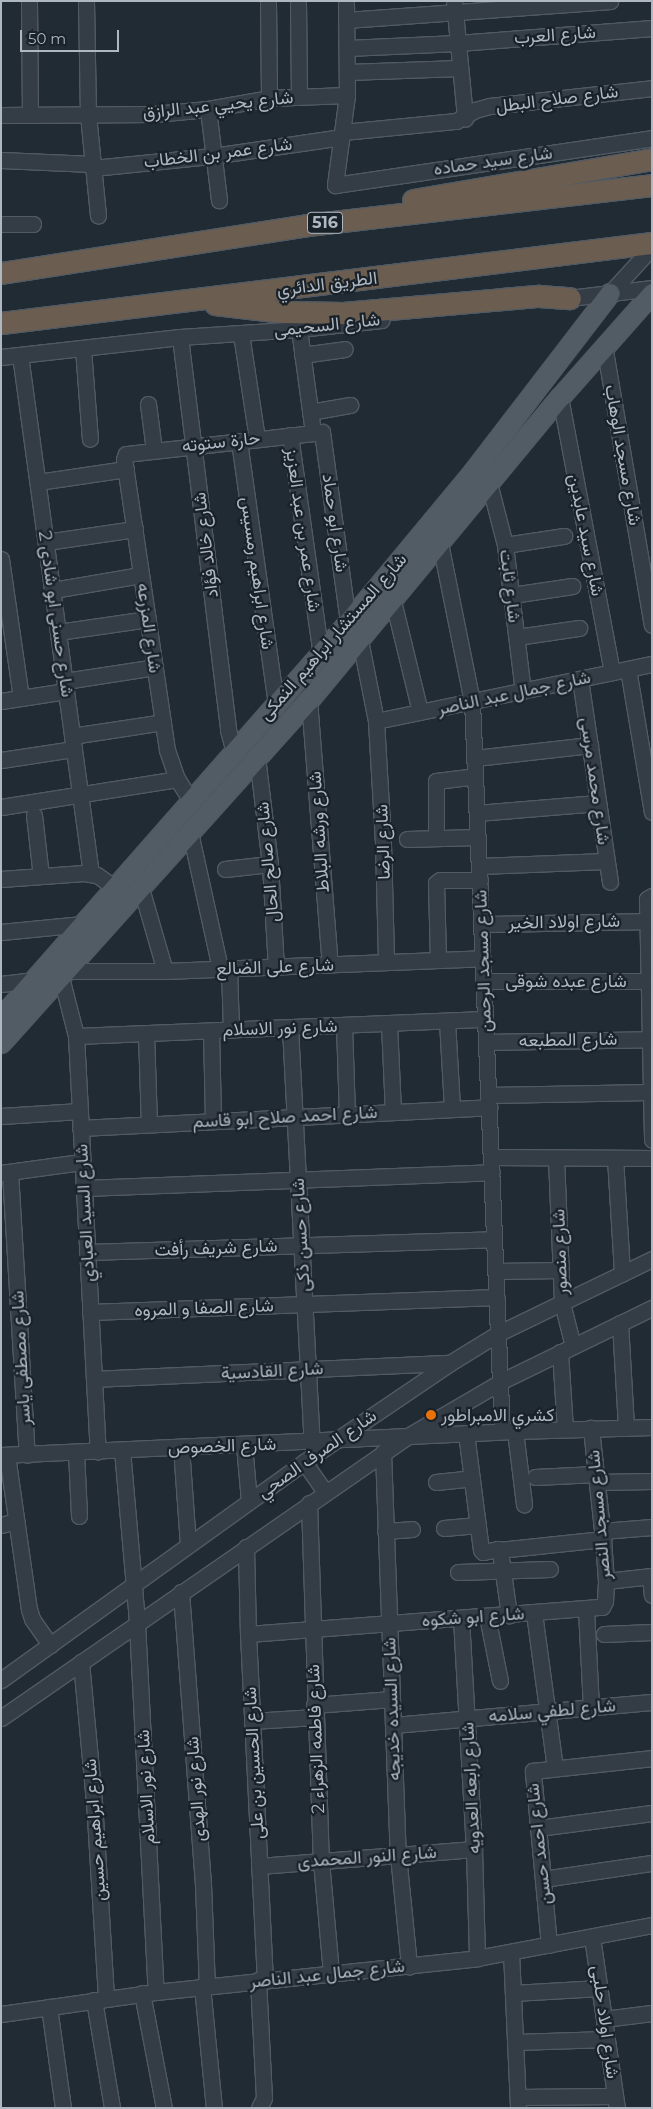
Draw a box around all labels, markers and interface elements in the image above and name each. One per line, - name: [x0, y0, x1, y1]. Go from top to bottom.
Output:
- scale bar: [22, 20, 121, 52]
- street label: شارع العرب: [513, 21, 597, 49]
- text: 50 m: [28, 29, 66, 48]
- street label: شارع صلاح البطل: [494, 81, 620, 117]
- street label: شارع يحيي عبد الرازق: [142, 86, 294, 124]
- street label: شارع عمر بن الخطاب: [142, 133, 294, 173]
- street label: شارع سيد حماده: [432, 142, 554, 180]
- road number: 516: [306, 210, 344, 237]
- street label: الطريق الدائري: [276, 267, 378, 301]
- street label: شارع السحيمى: [273, 309, 381, 341]
- street label: شارع مسجد الوهاب: [600, 383, 646, 527]
- street label: حارة ستوته: [181, 427, 261, 457]
- street label: شارع عمر بن عبد العزيز: [281, 447, 325, 613]
- street label: شارع سيد عابدين: [564, 472, 608, 598]
- street label: شارع ابو حماد: [317, 473, 353, 573]
- street label: شارع خالد فؤاد: [189, 491, 223, 599]
- street label: شارع ابراهيم رمسيس: [236, 495, 278, 651]
- street label: شارع حسنى ابو شادى 2: [34, 529, 78, 699]
- street label: شارع ثابت: [495, 548, 525, 624]
- street label: شارع المستشار ابراهيم النمكى: [255, 549, 411, 725]
- street label: شارع المزرعه: [132, 582, 166, 674]
- street label: شارع جمال عبد الناصر: [435, 666, 593, 720]
- street label: شارع محمد مرسى: [575, 716, 615, 846]
- street label: شارع ورشه البلاط: [304, 771, 334, 893]
- street label: شارع صالح الحال: [252, 801, 284, 923]
- street label: شارع الرضا: [371, 804, 395, 880]
- street label: شارع مسجد الرحمن: [470, 889, 496, 1033]
- street label: شارع اولاد الخير: [508, 910, 620, 934]
- street label: شارع على الضالع: [216, 954, 334, 980]
- street label: شارع عبده شوقى: [505, 970, 627, 992]
- street label: شارع نور الاسلام: [222, 1015, 338, 1041]
- street label: شارع المطبعه: [519, 1028, 617, 1052]
- street label: شارع احمد صلاح ابو قاسم: [192, 1101, 378, 1133]
- street label: شارع السيد العبادي: [71, 1143, 99, 1283]
- street label: شارع حسن ذكى: [287, 1178, 315, 1292]
- street label: شارع منصور: [548, 1209, 572, 1295]
- street label: شارع شريف رأفت: [154, 1235, 278, 1261]
- street label: شارع مصطفى ياسر: [7, 1290, 35, 1426]
- street label: شارع الصفا و المروه: [134, 1295, 274, 1321]
- street label: شارع القادسية: [220, 1358, 324, 1384]
- place label: كشري الامبراطور: [441, 1404, 555, 1426]
- street label: شارع الصرف الصحي: [253, 1405, 381, 1503]
- marker: كشري الامبراطور: [425, 1409, 437, 1421]
- street label: شارع الخصوص: [167, 1433, 277, 1459]
- street label: شارع مسجد النصر: [583, 1449, 615, 1581]
- street label: شارع ابو شكوه: [421, 1603, 525, 1631]
- street label: شارع السيده خديجه: [379, 1637, 405, 1781]
- street label: شارع فاطمه الزهراء 2: [303, 1664, 329, 1814]
- street label: شارع الحسين بن على: [239, 1686, 269, 1840]
- street label: شارع لطفي سلامه: [488, 1695, 616, 1727]
- street label: شارع رابعه العدويه: [457, 1722, 485, 1854]
- street label: شارع نور الاسلام: [132, 1729, 160, 1845]
- street label: شارع نور الهدى: [182, 1736, 210, 1842]
- street label: شارع ابراهيم حسين: [79, 1758, 111, 1902]
- street label: شارع احمد حسن: [522, 1782, 556, 1906]
- street label: شارع النور المحمدى: [297, 1841, 437, 1873]
- street label: شارع جمال عبد الناصر: [248, 1955, 406, 1993]
- street label: شارع اولاد حلبى: [586, 1964, 624, 2080]

